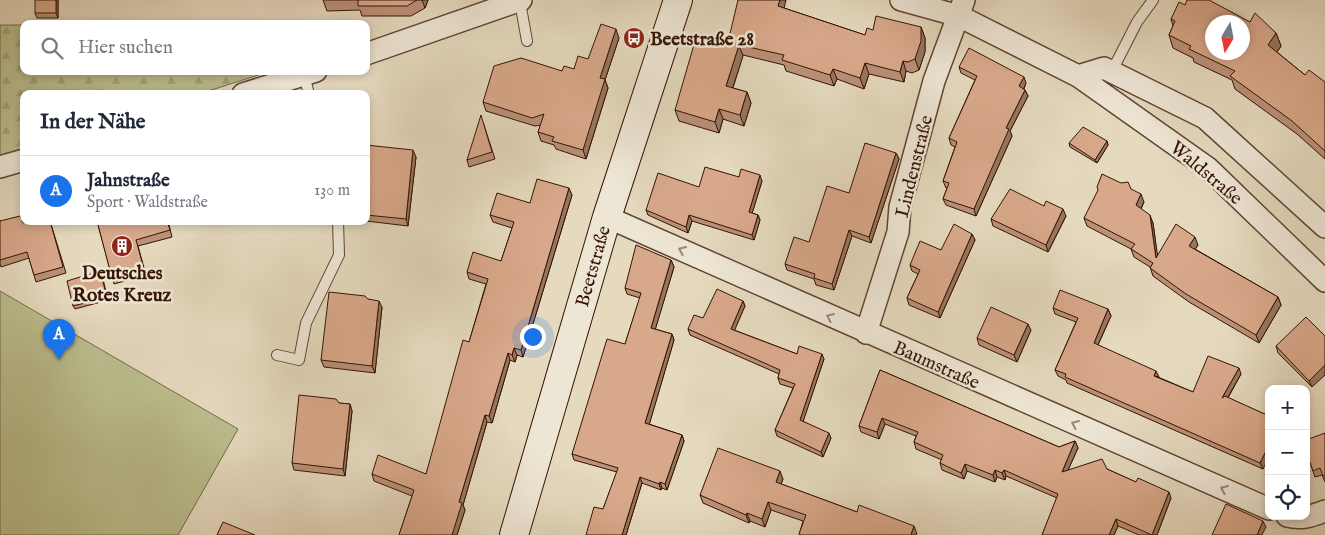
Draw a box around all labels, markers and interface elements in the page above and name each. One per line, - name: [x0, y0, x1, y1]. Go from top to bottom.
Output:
- north arrow: [1205, 15, 1250, 60]
- search box: [20, 20, 370, 75]
- bus stop icon: Beetstraße 28: [622, 26, 646, 50]
- place label: Beetstraße 28: [650, 28, 754, 52]
- icon: search: [38, 34, 66, 62]
- text: Hier suchen: [78, 36, 173, 60]
- text: In der Nähe: [40, 109, 146, 136]
- street label: Lindenstraße: [891, 113, 939, 220]
- street label: Waldstraße: [1165, 136, 1247, 211]
- text: Jahnstraße: [87, 169, 170, 193]
- text: A: [51, 181, 61, 201]
- text: 130 m: [314, 181, 350, 201]
- text: Sport · Waldstraße: [87, 193, 208, 213]
- street label: Beetstraße: [571, 223, 617, 310]
- building icon: Deutsches Rotes Kreuz: [110, 234, 134, 258]
- one-way arrow: [678, 246, 687, 257]
- place label: Deutsches Rotes Kreuz: [73, 262, 172, 308]
- one-way arrow: [826, 312, 835, 323]
- pin: A: [43, 319, 75, 360]
- your location: [520, 324, 546, 350]
- street label: Baumstraße: [889, 336, 983, 396]
- map controls: [1265, 385, 1310, 520]
- button: +: [1265, 385, 1310, 430]
- one-way arrow: [1071, 420, 1080, 431]
- button: −: [1265, 430, 1310, 475]
- button: locate: [1265, 475, 1310, 520]
- one-way arrow: [1220, 485, 1229, 496]

